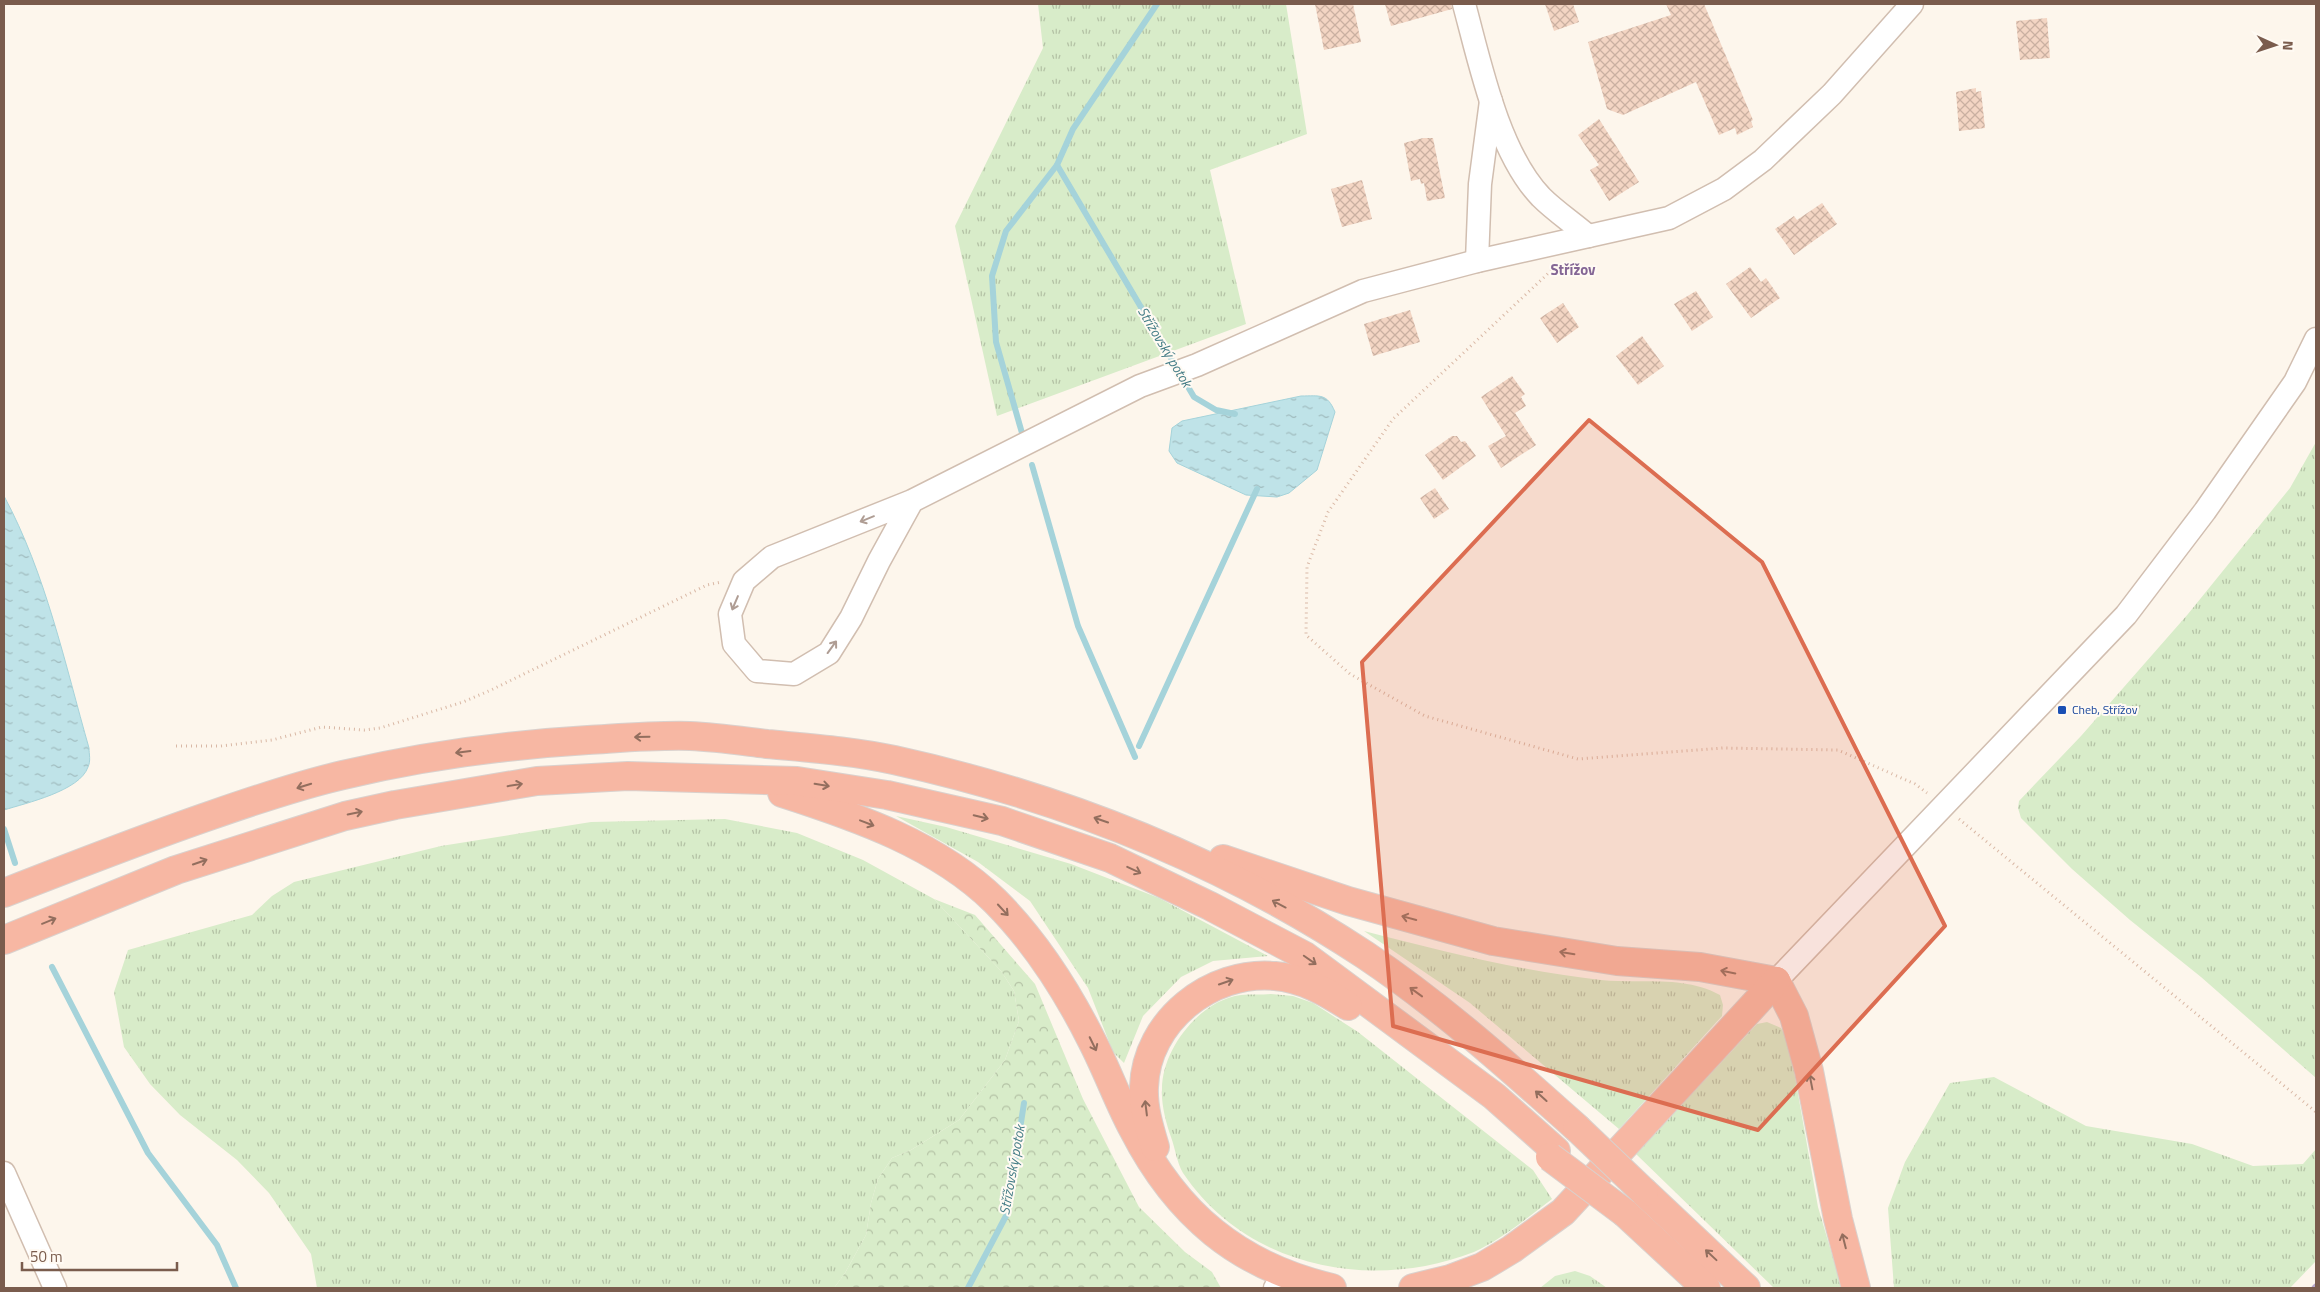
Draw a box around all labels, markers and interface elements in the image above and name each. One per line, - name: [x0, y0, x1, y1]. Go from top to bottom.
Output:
- north arrow: [2250, 20, 2300, 70]
- text: N: [2278, 40, 2299, 51]
- district label: Střížov: [1550, 258, 1596, 281]
- water label: Střížovský potok: [1133, 303, 1199, 392]
- one-way arrow: [860, 515, 875, 524]
- one-way arrow: [730, 595, 739, 610]
- one-way arrow: [827, 640, 837, 654]
- place label: Cheb, Střížov: [2072, 700, 2138, 719]
- marker: Cheb, Střížov: [2056, 704, 2068, 716]
- one-way arrow: [635, 732, 651, 742]
- one-way arrow: [456, 748, 472, 758]
- one-way arrow: [507, 779, 523, 789]
- one-way arrow: [813, 780, 829, 790]
- one-way arrow: [297, 781, 313, 791]
- one-way arrow: [347, 808, 363, 817]
- one-way arrow: [972, 812, 988, 822]
- one-way arrow: [1093, 815, 1109, 824]
- one-way arrow: [859, 819, 874, 828]
- one-way arrow: [192, 857, 208, 866]
- one-way arrow: [1126, 865, 1141, 875]
- one-way arrow: [1272, 899, 1287, 909]
- one-way arrow: [997, 903, 1009, 916]
- one-way arrow: [1401, 912, 1417, 922]
- one-way arrow: [41, 916, 56, 926]
- one-way arrow: [1559, 947, 1575, 957]
- one-way arrow: [1303, 955, 1317, 965]
- one-way arrow: [1721, 967, 1737, 976]
- one-way arrow: [1218, 977, 1233, 986]
- one-way arrow: [1409, 987, 1423, 997]
- one-way arrow: [1089, 1036, 1099, 1051]
- one-way arrow: [1806, 1074, 1815, 1090]
- one-way arrow: [1534, 1090, 1547, 1101]
- one-way arrow: [1141, 1100, 1151, 1116]
- water label: Střížovský potok: [993, 1122, 1030, 1216]
- one-way arrow: [1839, 1233, 1848, 1249]
- scale bar: [22, 1240, 178, 1272]
- text: 50 m: [30, 1245, 63, 1268]
- one-way arrow: [1704, 1249, 1717, 1261]

